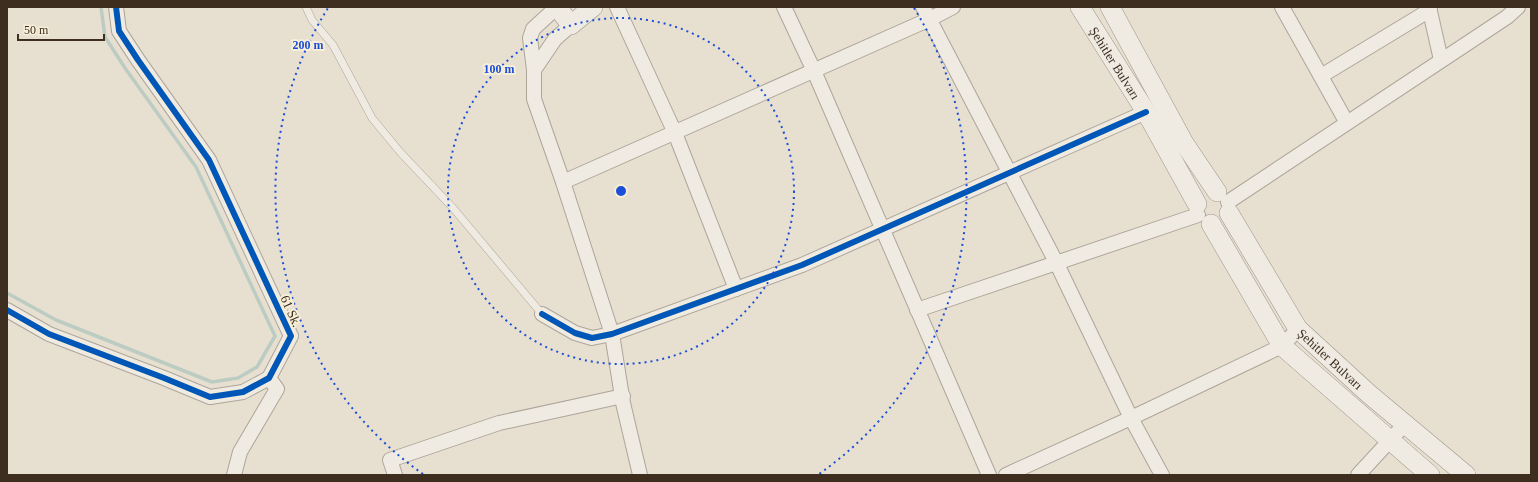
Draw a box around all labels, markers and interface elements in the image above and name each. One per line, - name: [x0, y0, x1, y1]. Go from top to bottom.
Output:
- scale bar: [18, 16, 104, 42]
- text: 50 m: [24, 23, 49, 37]
- street label: Şehitler Bulvarı: [1087, 24, 1144, 102]
- text: 200 m: [293, 38, 324, 52]
- text: 100 m: [484, 62, 515, 76]
- centre of rings: [614, 184, 628, 198]
- street label: 61 Sk.: [277, 293, 305, 329]
- street label: Şehitler Bulvarı: [1295, 325, 1366, 392]

